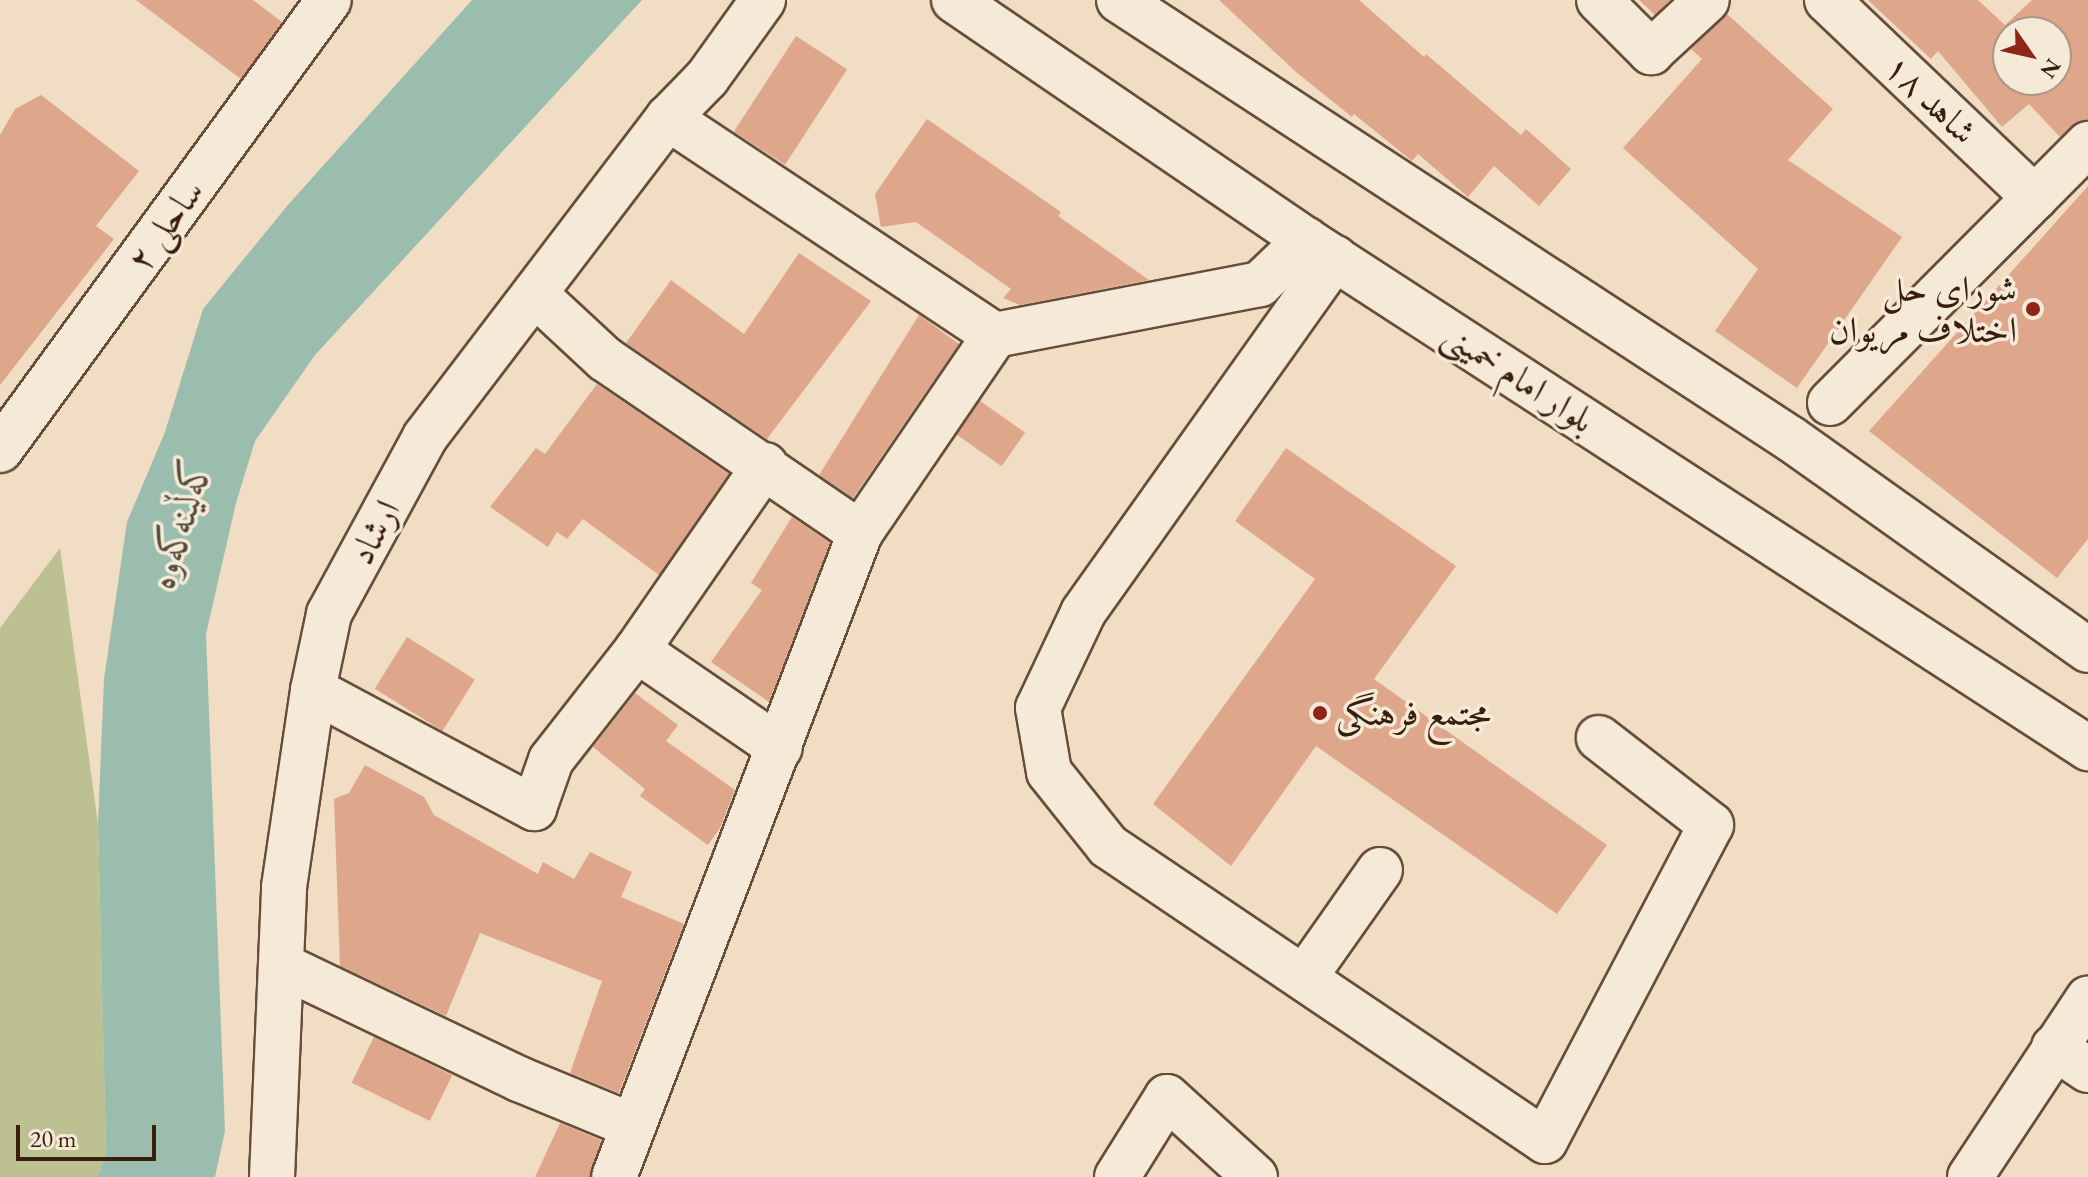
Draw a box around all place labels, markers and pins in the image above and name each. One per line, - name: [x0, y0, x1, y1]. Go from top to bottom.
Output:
- place label: شورای حل اختلاف مریوان: [1829, 266, 2017, 351]
- marker: شورای حل اختلاف مریوان: [2024, 300, 2042, 318]
- place label: مجتمع فرهنگی: [1336, 691, 1491, 735]
- marker: مجتمع فرهنگی: [1311, 704, 1329, 722]

